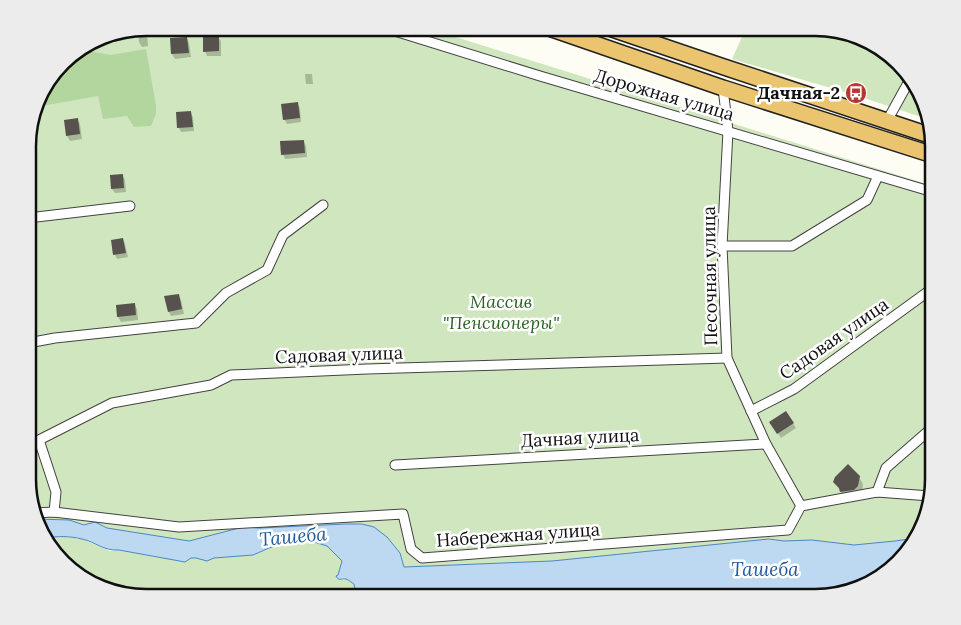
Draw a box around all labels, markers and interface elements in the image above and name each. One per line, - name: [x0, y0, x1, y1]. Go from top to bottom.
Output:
- street label: Дорожная улица: [591, 63, 737, 126]
- place label: Дачная-2: [757, 81, 840, 104]
- bus stop icon: Дачная-2: [844, 81, 868, 105]
- street label: Песочная улица: [697, 206, 722, 346]
- park label: Массив "Пенсионеры": [443, 290, 559, 334]
- street label: Садовая улица: [775, 292, 893, 385]
- street label: Садовая улица: [275, 341, 403, 368]
- street label: Дачная улица: [520, 423, 640, 452]
- street label: Набережная улица: [435, 517, 601, 552]
- water label: Ташеба: [258, 521, 328, 551]
- water label: Ташеба: [731, 557, 799, 581]

